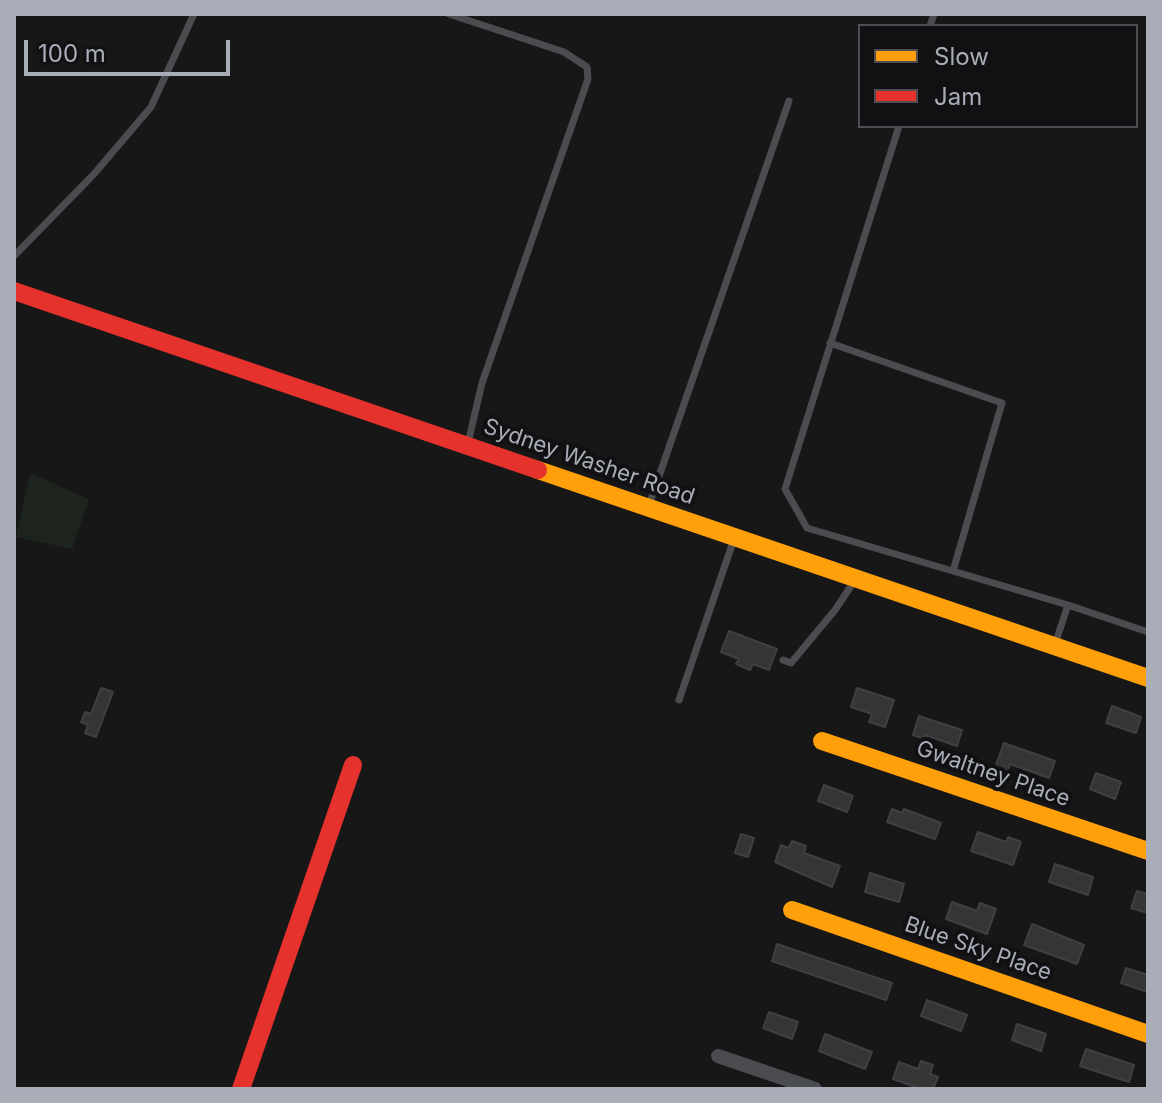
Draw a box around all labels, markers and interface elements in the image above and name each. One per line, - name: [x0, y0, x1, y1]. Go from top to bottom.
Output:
- scale bar: [28, 24, 234, 74]
- legend: [858, 24, 1138, 128]
- text: 100 m: [38, 39, 106, 68]
- text: Slow: [934, 42, 989, 71]
- text: Jam: [934, 82, 982, 111]
- street label: Sydney Washer Road: [480, 413, 698, 511]
- street label: Gwaltney Place: [913, 735, 1073, 813]
- street label: Blue Sky Place: [901, 912, 1055, 986]

